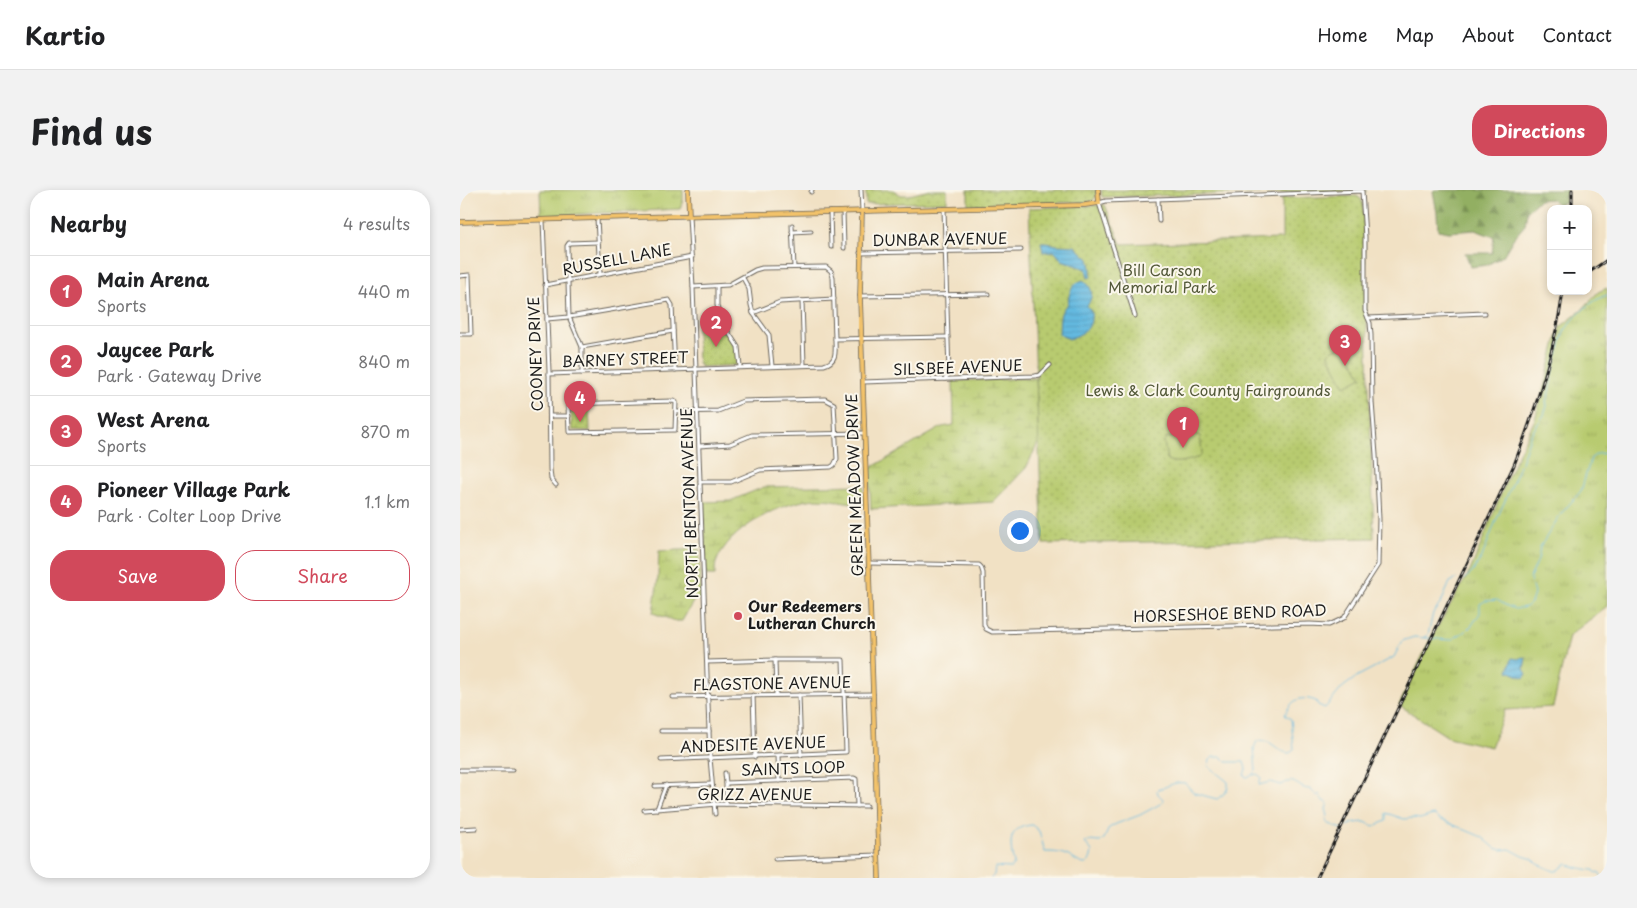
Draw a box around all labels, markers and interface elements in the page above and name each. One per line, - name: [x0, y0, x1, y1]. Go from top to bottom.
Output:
- text: Kartio: [25, 17, 105, 53]
- text: Home: [1317, 21, 1367, 48]
- text: Map: [1395, 21, 1434, 48]
- text: About: [1462, 21, 1514, 48]
- text: Contact: [1542, 21, 1612, 48]
- text: Find us: [30, 104, 152, 157]
- button: Directions: [1472, 105, 1607, 156]
- map controls: [1547, 205, 1592, 295]
- button: +: [1547, 205, 1592, 250]
- text: Nearby: [50, 207, 127, 239]
- text: 4 results: [343, 211, 410, 235]
- street label: DUNBAR AVENUE: [872, 226, 1008, 251]
- street label: RUSSELL LANE: [560, 237, 673, 280]
- button: −: [1547, 250, 1592, 295]
- park label: Bill Carson Memorial Park: [1108, 258, 1216, 298]
- text: Main Arena: [97, 265, 209, 293]
- text: 1: [62, 279, 70, 303]
- text: 440 m: [358, 279, 410, 303]
- text: Sports: [97, 293, 146, 317]
- street label: COONEY DRIVE: [521, 296, 548, 412]
- pin: 2: [700, 306, 732, 347]
- pin: 3: [1329, 325, 1361, 366]
- text: Jaycee Park: [97, 335, 214, 363]
- street label: BARNEY STREET: [561, 345, 690, 372]
- text: 2: [60, 349, 72, 373]
- text: 840 m: [358, 349, 410, 373]
- street label: SILSBEE AVENUE: [893, 353, 1023, 380]
- text: Park · Gateway Drive: [97, 363, 262, 387]
- park label: Lewis & Clark County Fairgrounds: [1085, 378, 1331, 401]
- pin: 4: [564, 381, 596, 422]
- street label: GREEN MEADOW DRIVE: [839, 393, 868, 577]
- text: West Arena: [97, 405, 210, 433]
- street label: NORTH BENTON AVENUE: [674, 407, 703, 599]
- pin: 1: [1167, 407, 1199, 448]
- text: 3: [61, 419, 71, 443]
- text: 870 m: [361, 419, 410, 443]
- text: Sports: [97, 433, 146, 457]
- text: Pioneer Village Park: [97, 475, 290, 503]
- text: 4: [61, 489, 71, 513]
- text: 1.1 km: [364, 489, 410, 513]
- text: Park · Colter Loop Drive: [97, 503, 282, 527]
- your location: [1007, 518, 1033, 544]
- button: Save: [50, 550, 225, 601]
- button: Share: [235, 550, 410, 601]
- place label: Our Redeemers Lutheran Church: [748, 594, 876, 634]
- street label: HORSESHOE BEND ROAD: [1133, 598, 1327, 627]
- marker: Our Redeemers Lutheran Church: [732, 610, 744, 622]
- street label: FLAGSTONE AVENUE: [693, 670, 851, 695]
- street label: ANDESITE AVENUE: [680, 729, 826, 758]
- street label: SAINTS LOOP: [741, 754, 845, 781]
- street label: GRIZZ AVENUE: [698, 782, 812, 805]

